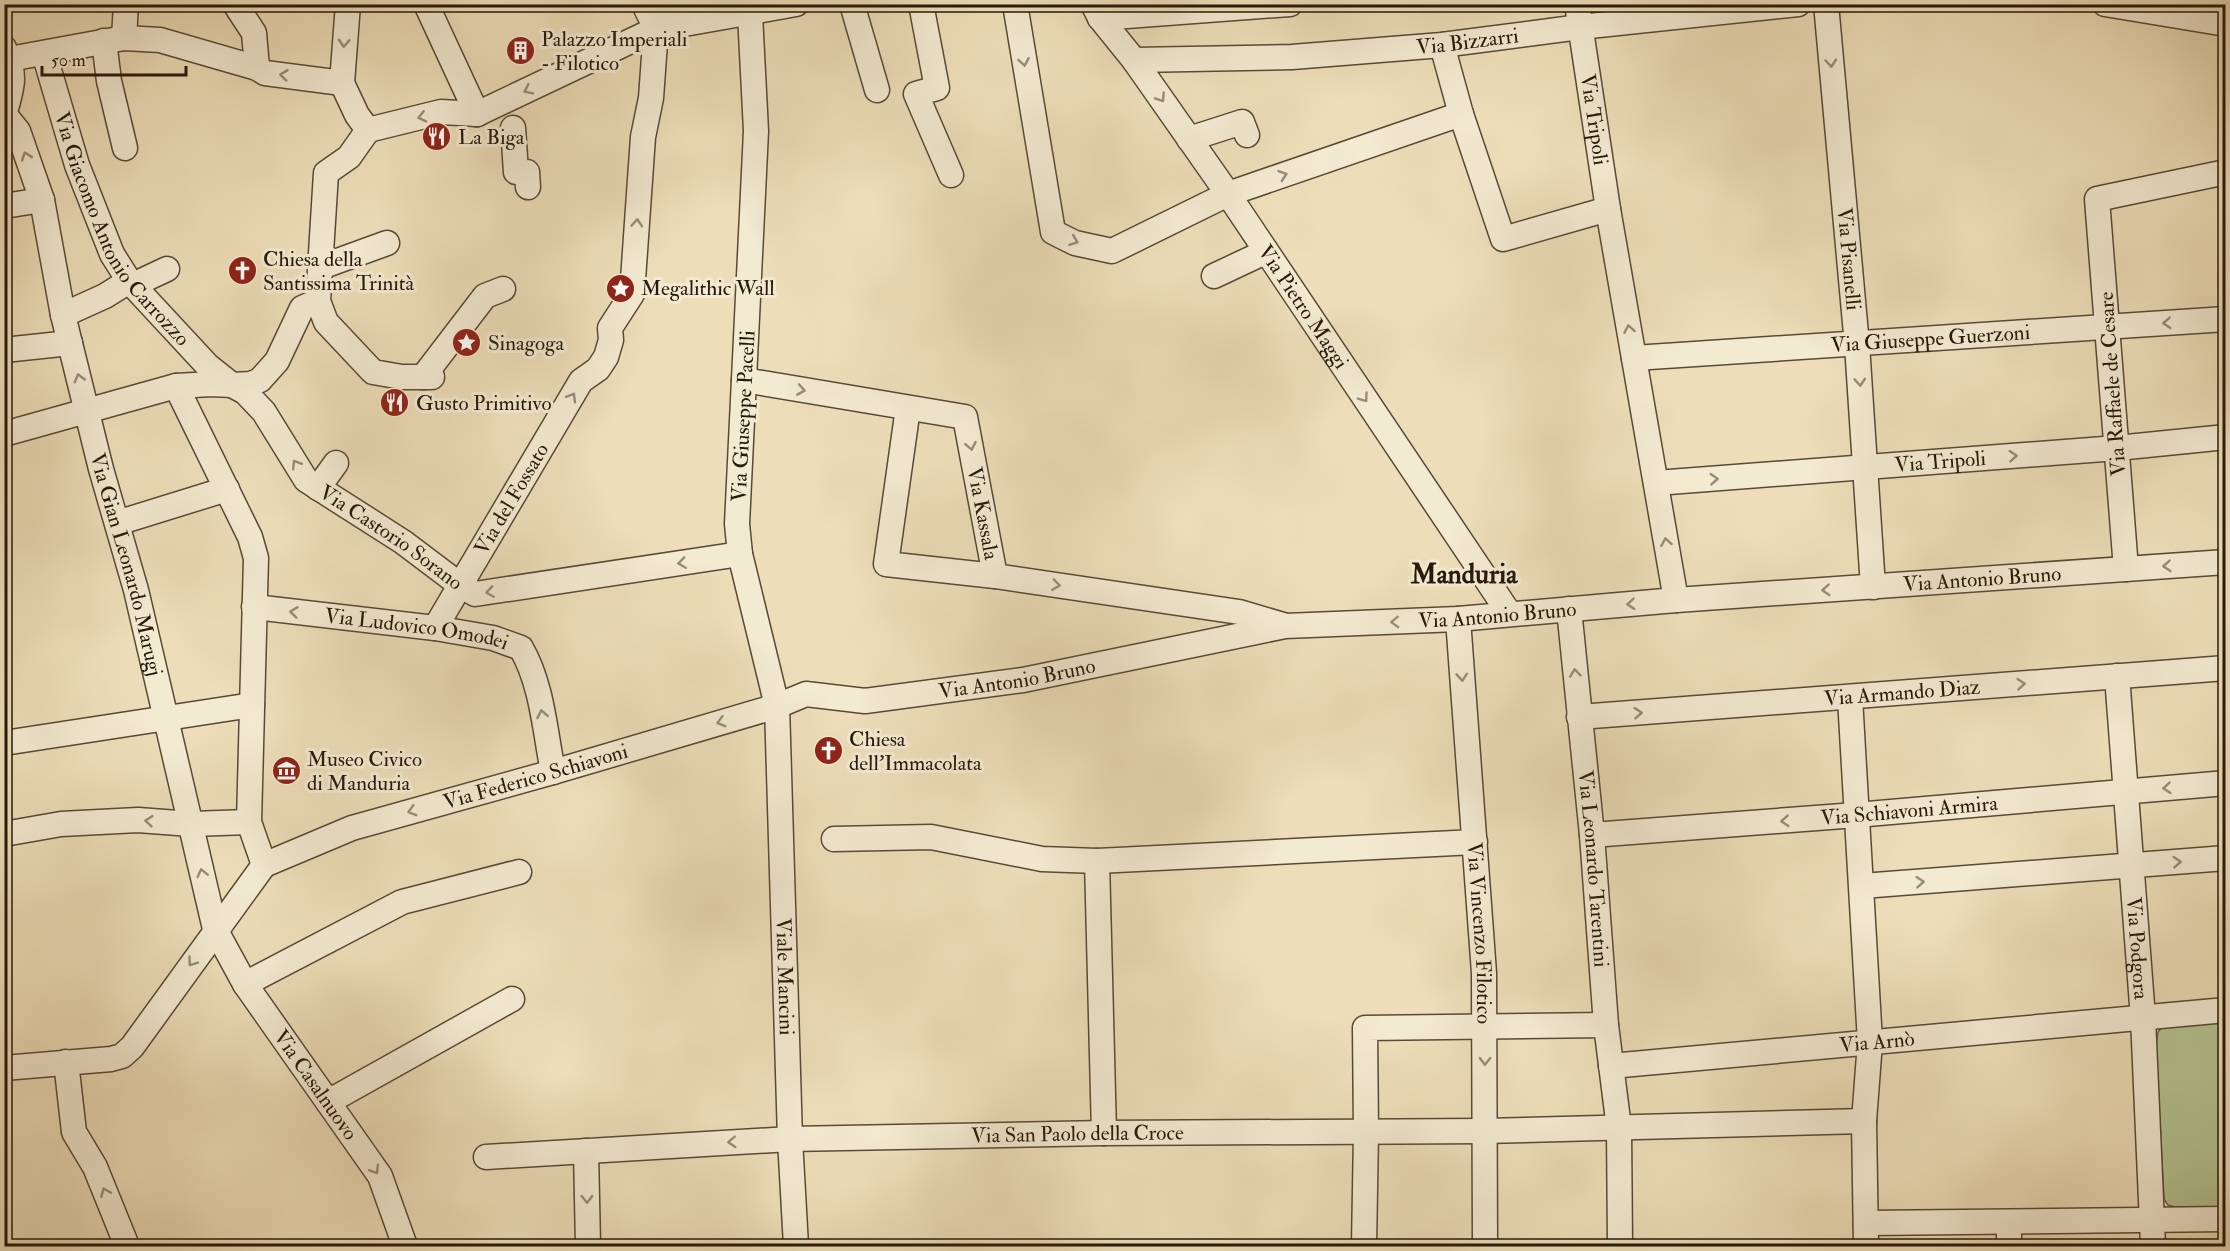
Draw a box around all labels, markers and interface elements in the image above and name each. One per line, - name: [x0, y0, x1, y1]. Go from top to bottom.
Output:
- street label: Via Bizzarri: [1415, 22, 1521, 61]
- place label: Palazzo Imperiali - Filotico: [541, 26, 688, 77]
- building icon: Palazzo Imperiali - Filotico: [504, 35, 536, 67]
- scale bar: [42, 39, 186, 77]
- one-way arrow: [338, 39, 351, 48]
- text: 50 m: [51, 49, 86, 72]
- one-way arrow: [1018, 58, 1030, 67]
- one-way arrow: [1824, 58, 1837, 67]
- one-way arrow: [279, 69, 288, 82]
- street label: Via Tripoli: [1574, 72, 1614, 168]
- one-way arrow: [523, 83, 534, 95]
- one-way arrow: [1154, 91, 1165, 102]
- street label: Via Giacomo Antonio Carrozzo: [48, 109, 196, 352]
- one-way arrow: [417, 109, 427, 122]
- restaurant icon: La Biga: [421, 121, 453, 153]
- place label: La Biga: [458, 124, 525, 151]
- one-way arrow: [21, 151, 34, 161]
- one-way arrow: [1277, 170, 1288, 183]
- street label: Via Pisanelli: [1831, 206, 1867, 312]
- one-way arrow: [630, 219, 643, 228]
- one-way arrow: [1068, 234, 1078, 247]
- street label: Via Pietro Maggi: [1252, 240, 1355, 375]
- place label: Chiesa della Santissima Trinità: [263, 246, 415, 297]
- church icon: Chiesa della Santissima Trinità: [226, 255, 258, 287]
- place icon: Megalithic Wall: [604, 272, 636, 304]
- place label: Megalithic Wall: [641, 275, 775, 302]
- street label: Via Raffaele de Cesare: [2093, 291, 2132, 477]
- one-way arrow: [2163, 316, 2172, 329]
- street label: Via Giuseppe Guerzoni: [1830, 319, 2031, 359]
- one-way arrow: [1623, 325, 1636, 335]
- place icon: Sinagoga: [451, 327, 483, 359]
- street label: Via Giuseppe Pacelli: [726, 329, 761, 503]
- place label: Sinagoga: [488, 330, 564, 357]
- one-way arrow: [74, 373, 86, 384]
- one-way arrow: [1853, 378, 1866, 387]
- one-way arrow: [797, 383, 806, 395]
- restaurant icon: Gusto Primitivo: [379, 387, 411, 419]
- place label: Gusto Primitivo: [416, 390, 552, 417]
- one-way arrow: [1357, 392, 1368, 403]
- one-way arrow: [564, 393, 576, 403]
- street label: Via del Fossato: [468, 438, 555, 560]
- one-way arrow: [964, 441, 976, 450]
- street label: Via Tripoli: [1893, 445, 1987, 479]
- one-way arrow: [2009, 449, 2018, 462]
- street label: Via Gian Leonardo Marugj: [84, 450, 169, 679]
- one-way arrow: [292, 460, 304, 470]
- street label: Via Kassala: [961, 465, 1005, 562]
- one-way arrow: [1710, 472, 1719, 485]
- street label: Via Castorio Sorano: [314, 479, 468, 596]
- one-way arrow: [1660, 538, 1673, 548]
- one-way arrow: [678, 556, 687, 568]
- district label: Manduria: [1410, 558, 1518, 591]
- street label: Via Antonio Bruno: [1902, 560, 2062, 598]
- one-way arrow: [2163, 560, 2172, 573]
- one-way arrow: [1052, 579, 1061, 591]
- one-way arrow: [1821, 583, 1830, 596]
- one-way arrow: [485, 585, 494, 597]
- street label: Via Antonio Bruno: [1418, 596, 1578, 635]
- one-way arrow: [1627, 597, 1636, 610]
- street label: Via Ludovico Omodei: [323, 602, 513, 657]
- one-way arrow: [289, 606, 299, 619]
- one-way arrow: [1391, 615, 1400, 628]
- street label: Via Antonio Bruno: [937, 652, 1098, 705]
- one-way arrow: [1569, 668, 1582, 677]
- one-way arrow: [1455, 673, 1468, 682]
- street label: Via Armando Diaz: [1823, 674, 1981, 712]
- one-way arrow: [2016, 678, 2025, 691]
- one-way arrow: [1633, 707, 1642, 720]
- one-way arrow: [536, 710, 549, 720]
- one-way arrow: [716, 715, 727, 727]
- place label: Chiesa dell'Immacolata: [849, 726, 982, 777]
- church icon: Chiesa dell'Immacolata: [812, 735, 844, 767]
- street label: Via Federico Schiavoni: [440, 738, 631, 816]
- place label: Museo Civico di Manduria: [307, 746, 422, 797]
- museum icon: Museo Civico di Manduria: [270, 755, 302, 787]
- street label: Via Leonardo Tarentini: [1571, 769, 1615, 969]
- one-way arrow: [2163, 781, 2172, 794]
- street label: Via Schiavoni Armira: [1819, 790, 1999, 832]
- one-way arrow: [407, 804, 418, 816]
- one-way arrow: [144, 814, 153, 827]
- one-way arrow: [1780, 814, 1789, 827]
- street label: Via Vincenzo Filotico: [1460, 841, 1497, 1024]
- one-way arrow: [2173, 855, 2182, 868]
- one-way arrow: [196, 868, 209, 878]
- one-way arrow: [1916, 875, 1925, 888]
- street label: Via Podgora: [2120, 896, 2155, 1001]
- street label: Viale Mancini: [769, 917, 800, 1036]
- one-way arrow: [188, 956, 199, 967]
- street label: Via Casalnuovo: [267, 1024, 364, 1146]
- street label: Via Arnò: [1838, 1025, 1916, 1059]
- one-way arrow: [1479, 1056, 1491, 1065]
- street label: Via San Paolo della Croce: [971, 1120, 1184, 1150]
- one-way arrow: [727, 1136, 736, 1149]
- one-way arrow: [368, 1164, 379, 1175]
- one-way arrow: [100, 1188, 112, 1199]
- one-way arrow: [581, 1194, 593, 1203]

